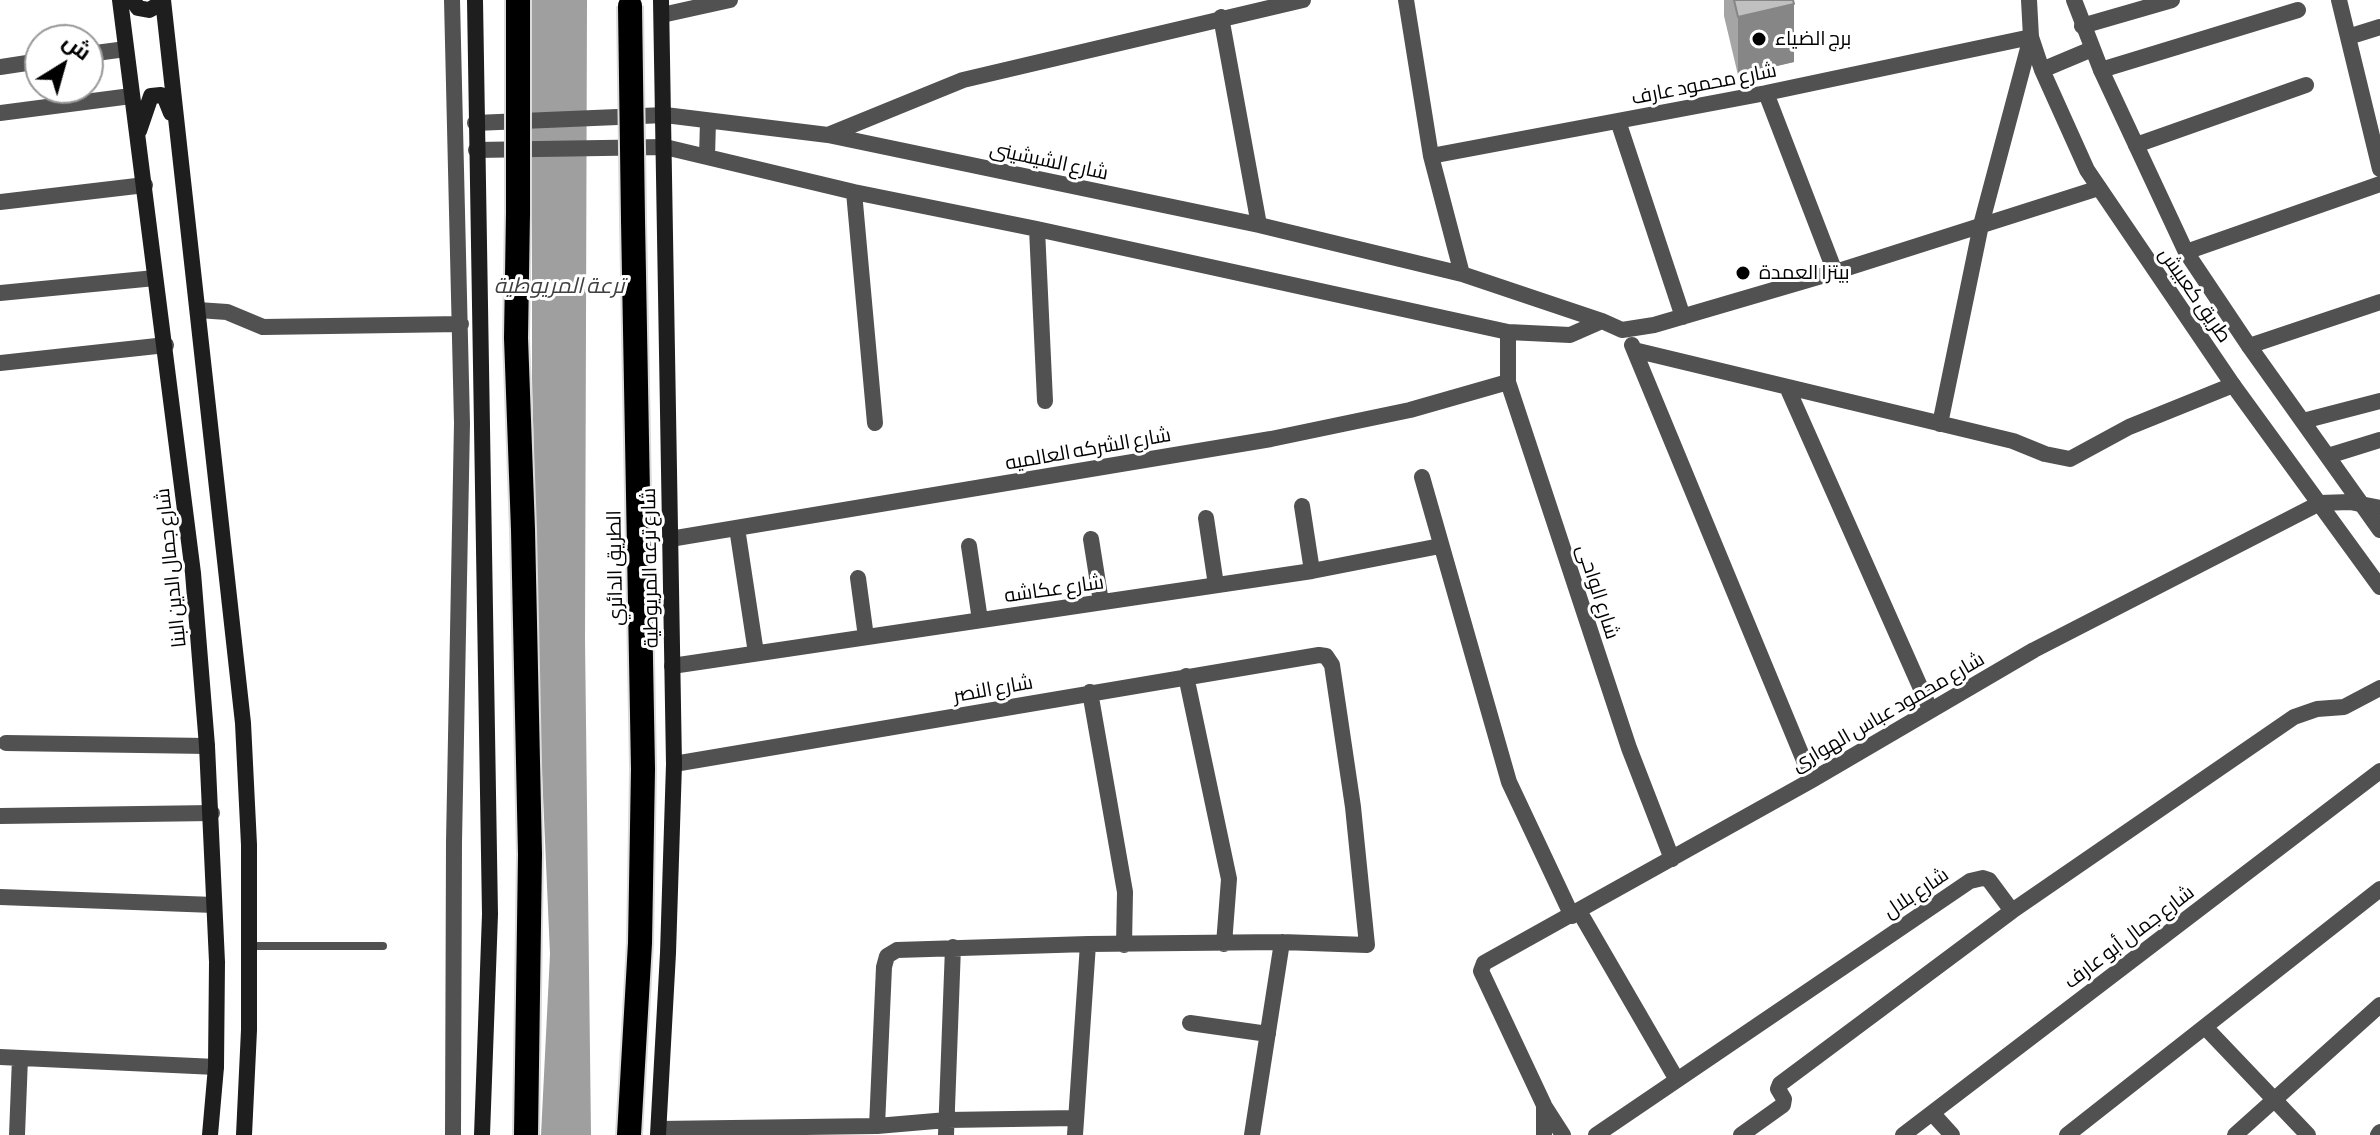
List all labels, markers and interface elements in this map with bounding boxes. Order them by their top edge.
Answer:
north arrow [24,24,104,104]
place label: برج الضياء [1775,27,1851,51]
text: ش [58,28,96,65]
marker: برج الضياء [1750,30,1768,48]
street label: شارع محمود عارف [1629,58,1779,110]
street label: شارع الشيشينى [987,137,1111,185]
street label: طريق كعبيش [2154,243,2236,347]
place label: بيتزا العمدة [1759,261,1850,285]
marker: بيتزا العمدة [1734,264,1752,282]
water label: ترعة المريوطية [494,273,624,299]
street label: شارع الشركه العالميه [1003,423,1173,475]
street label: شارع جمال الدين البنا [151,487,191,649]
street label: شارع ترعه المريوطية [637,488,663,648]
street label: الطريق الدائري [602,510,628,626]
street label: شارع الواحى [1571,542,1625,642]
street label: شارع عكاشه [1003,570,1105,608]
street label: شارع محمود عباس الهوارى [1787,647,1989,777]
street label: شارع النصر [951,670,1035,708]
street label: شارع بلال [1879,862,1953,924]
street label: شارع جمال أبو عارف [2059,880,2199,994]

